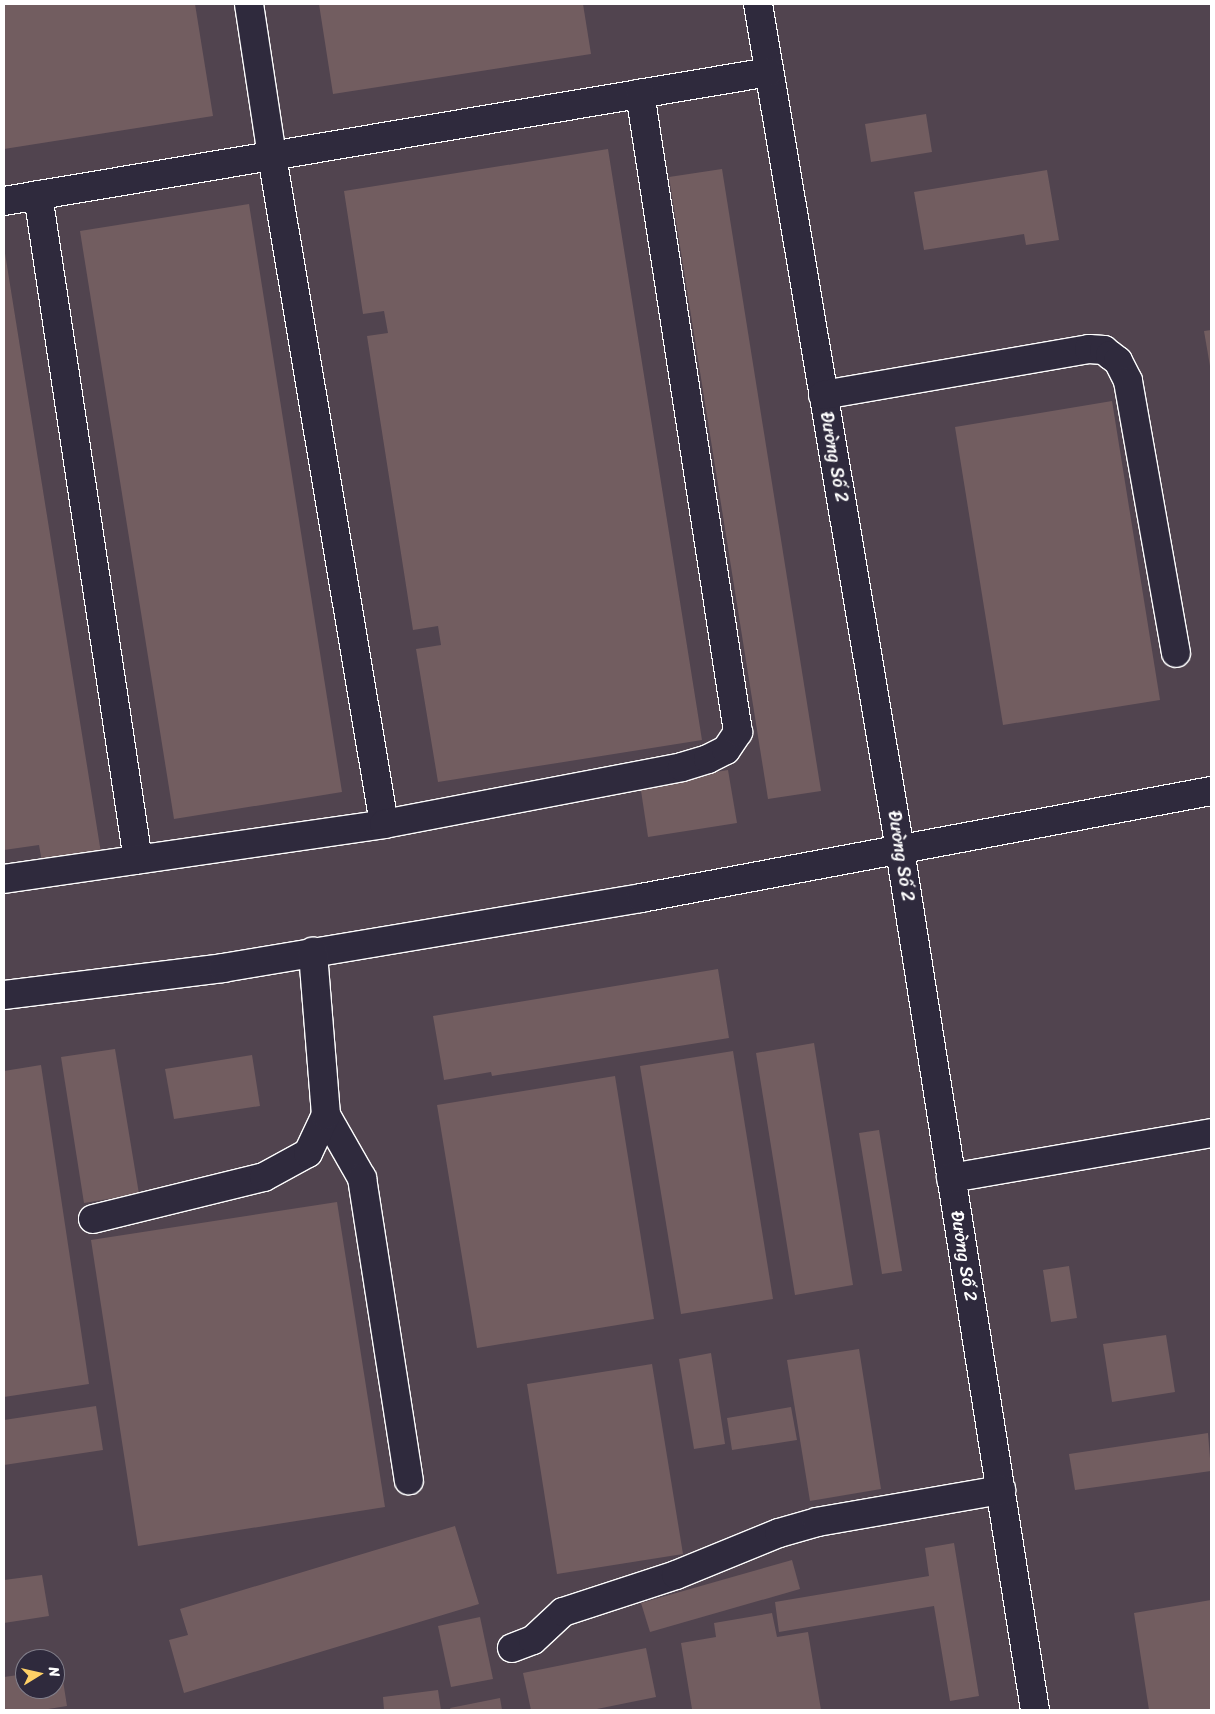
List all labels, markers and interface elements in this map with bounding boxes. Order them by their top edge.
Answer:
street label: Đường Số 2 [815,410,853,504]
street label: Đường Số 2 [883,809,919,903]
street label: Đường Số 2 [946,1209,982,1303]
north arrow [15,1649,65,1699]
text: N [41,1665,67,1678]

